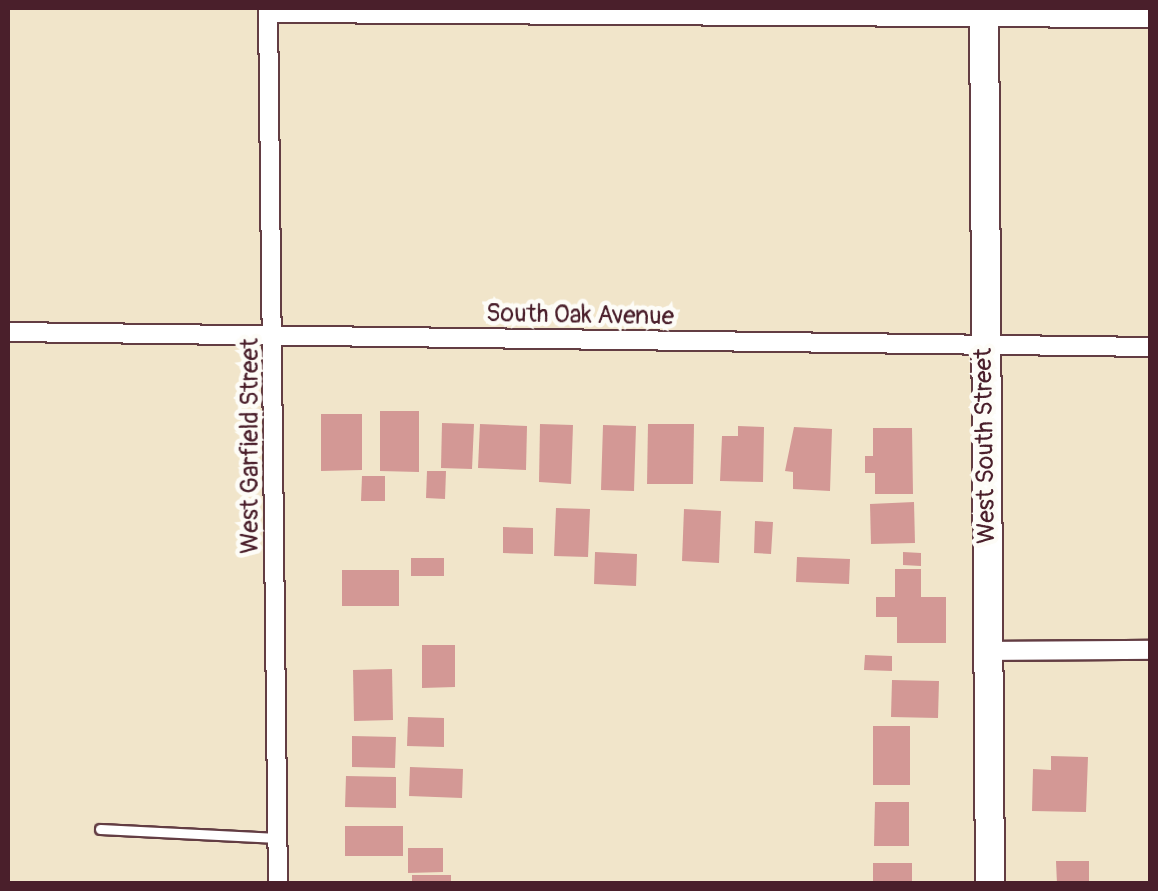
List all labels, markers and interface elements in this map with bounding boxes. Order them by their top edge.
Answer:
street label: South Oak Avenue [486,299,674,333]
street label: West Garfield Street [236,338,266,554]
street label: West South Street [969,348,1003,544]

